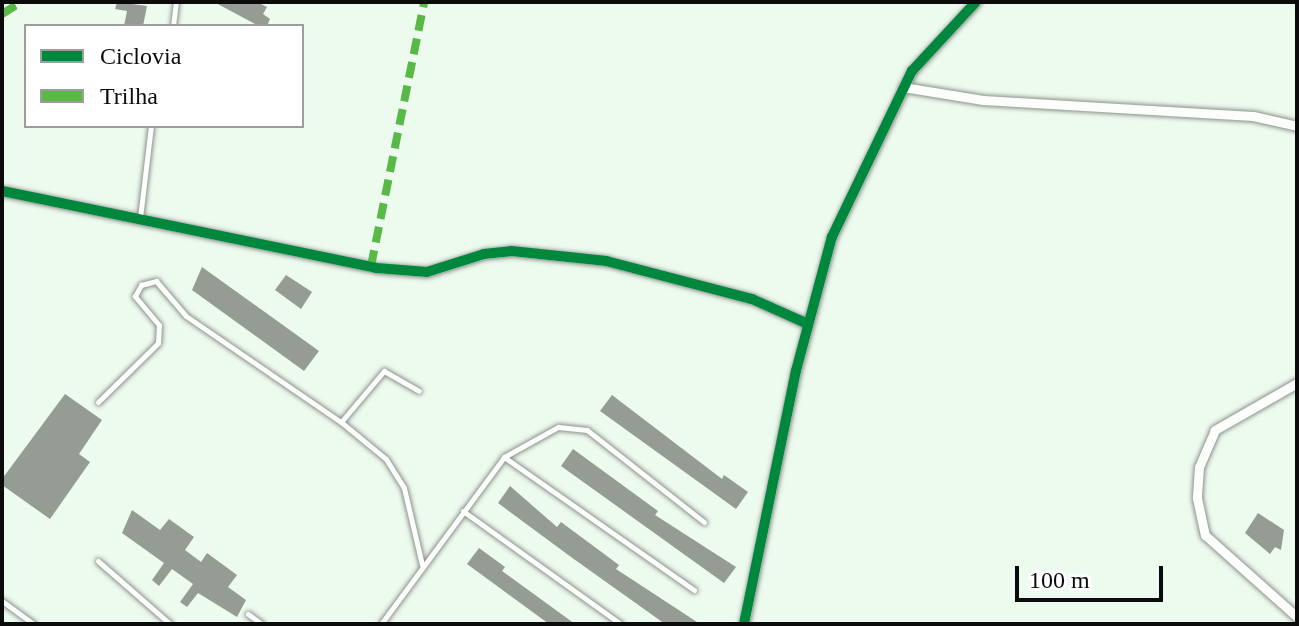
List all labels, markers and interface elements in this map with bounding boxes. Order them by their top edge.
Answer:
legend [24,24,304,128]
text: Ciclovia [100,43,181,69]
text: Trilha [100,83,158,109]
scale bar [1019,550,1167,600]
text: 100 m [1029,567,1090,593]

